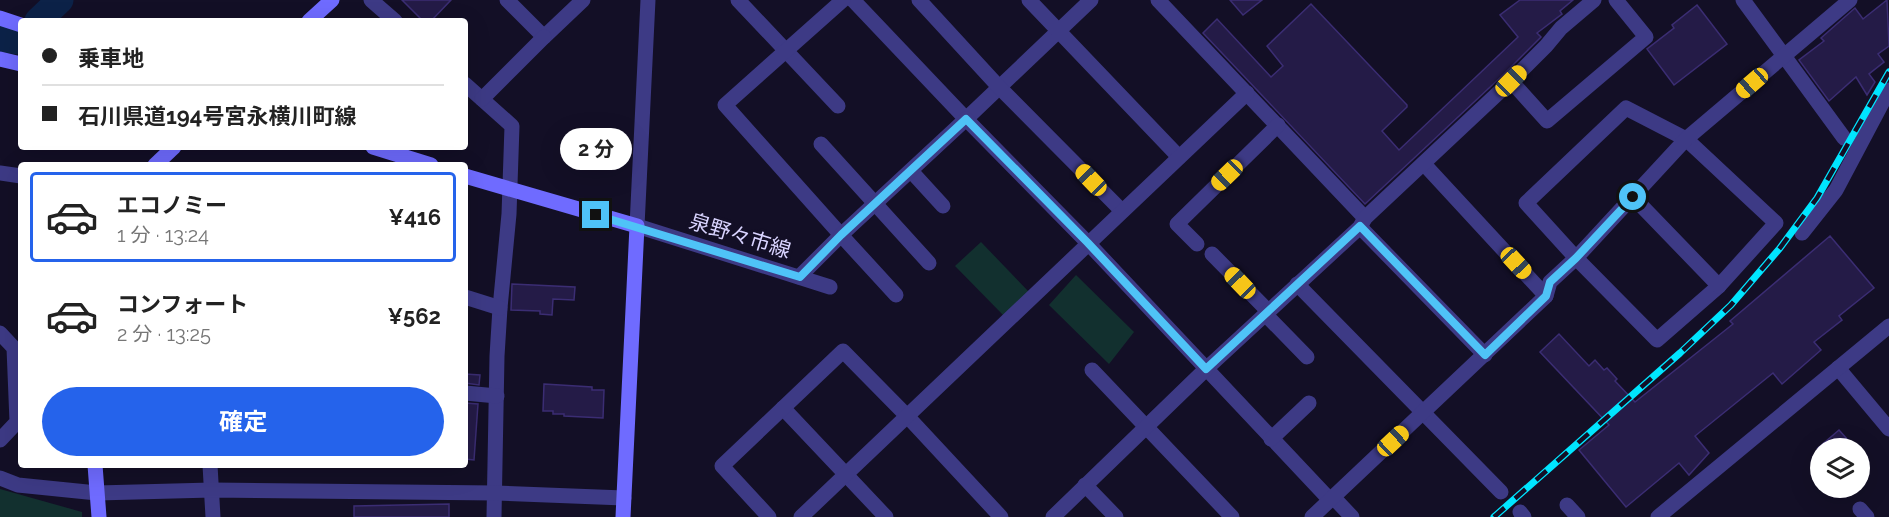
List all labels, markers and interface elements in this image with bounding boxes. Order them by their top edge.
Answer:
text: 乗車地 [78,45,144,71]
car [1492,62,1530,100]
car [1733,64,1771,102]
text: 石川県道194号宮永横川町線 [78,103,356,129]
callout: 2 分 [560,128,632,170]
text: 2 分 [578,137,614,161]
car [1208,156,1246,194]
car [1072,161,1110,199]
route start [1619,183,1646,210]
icon: car [45,190,99,244]
text: エコノミー [117,192,227,218]
route end [582,201,609,228]
text: ¥416 [389,204,441,230]
street label: 泉野々市線 [686,208,794,263]
text: 1 分 · 13:24 [117,223,209,247]
car [1497,244,1535,282]
car [1221,264,1259,302]
icon: car [45,289,99,343]
text: コンフォート [117,291,248,317]
text: ¥562 [387,303,441,329]
text: 2 分 · 13:25 [117,322,211,346]
button: 確定 [42,387,444,456]
car [1374,422,1412,460]
map controls [1810,438,1870,498]
button: layers [1810,438,1870,498]

